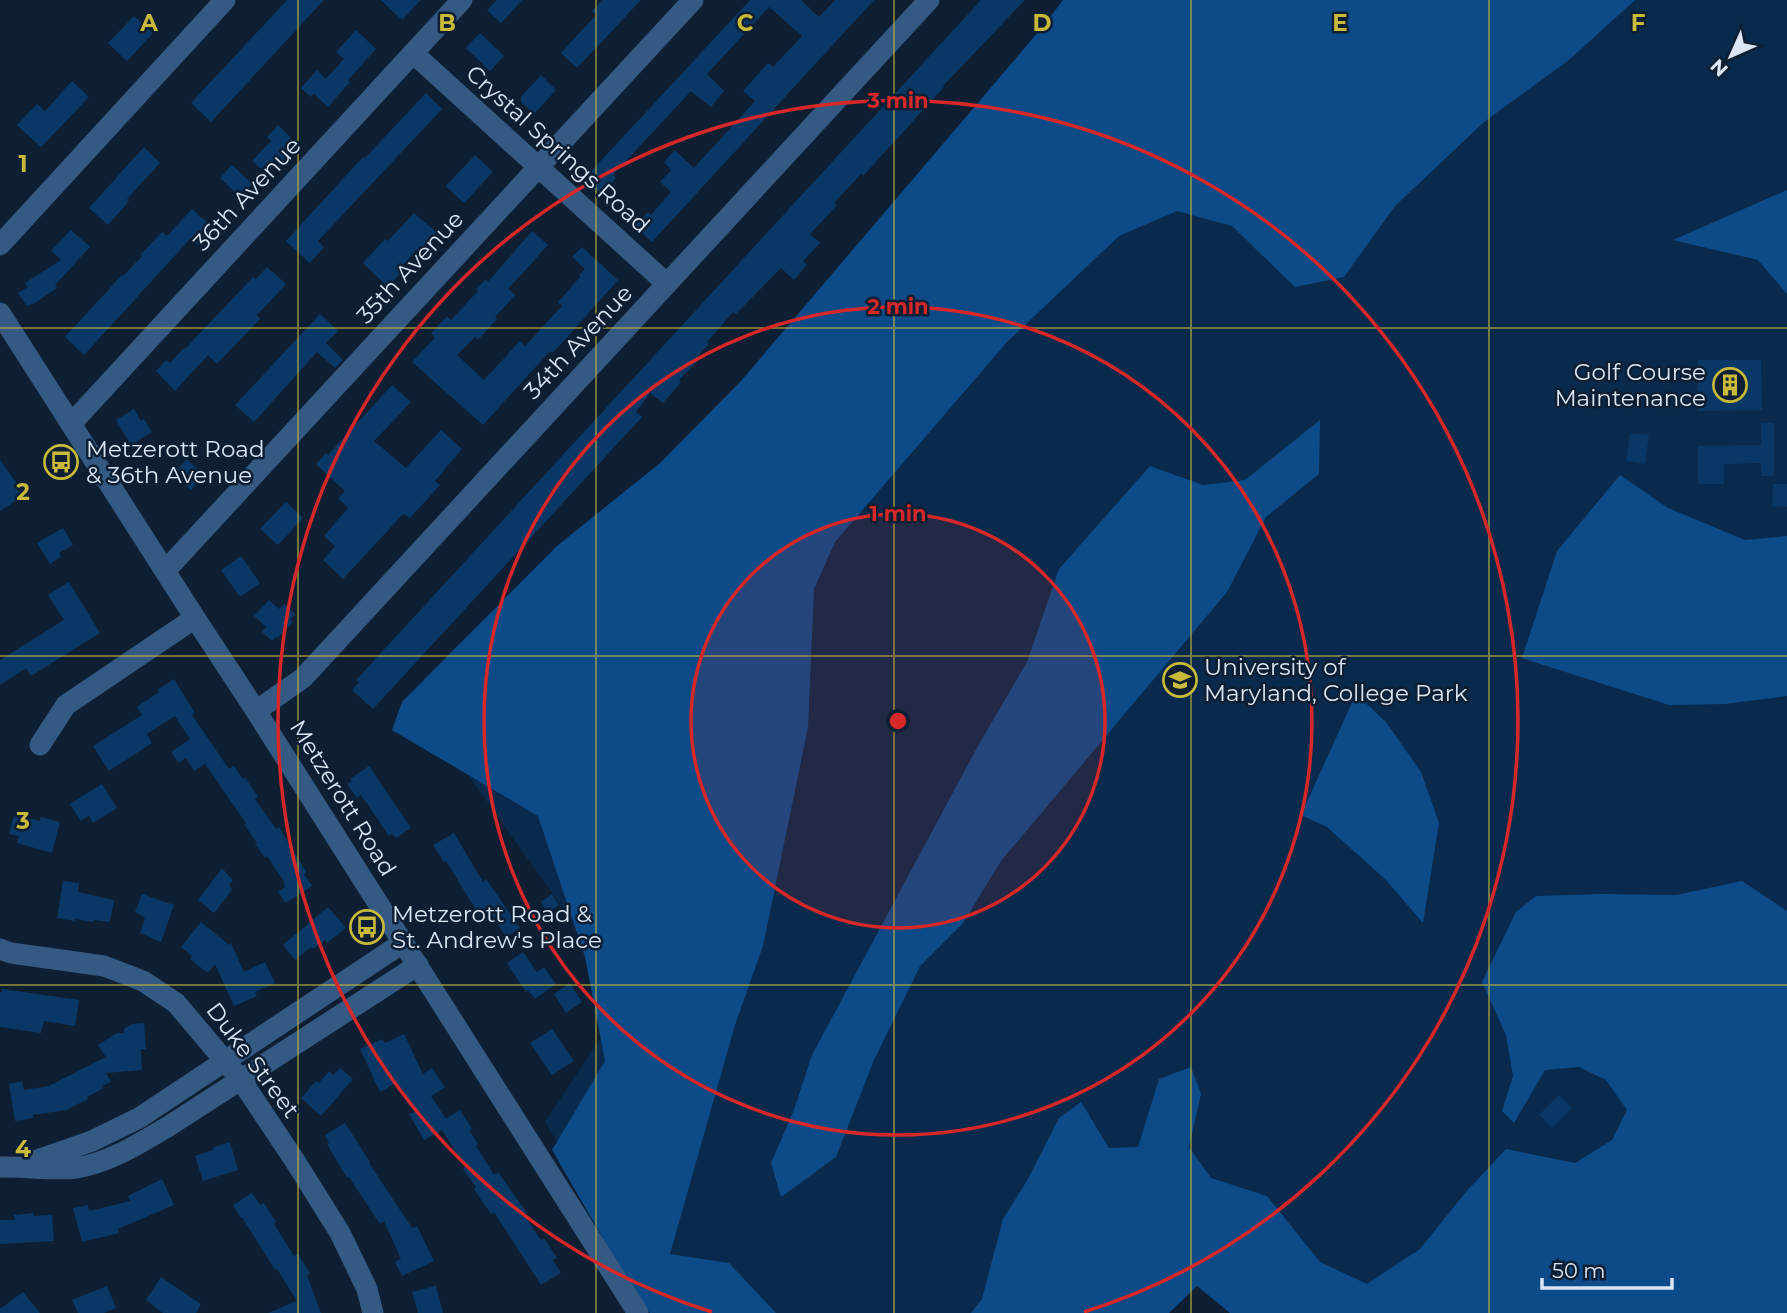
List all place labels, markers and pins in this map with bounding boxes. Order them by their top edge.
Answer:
place label: Golf Course Maintenance [1555,358,1706,412]
building icon: Golf Course Maintenance [1711,366,1749,404]
place label: Metzerott Road & 36th Avenue [86,435,265,489]
bus stop icon: Metzerott Road & 36th Avenue [42,443,80,481]
place label: University of Maryland, College Park [1204,653,1468,707]
school or university icon: University of Maryland, College Park [1161,661,1199,699]
centre of rings [886,709,910,733]
place label: Metzerott Road & St. Andrew's Place [392,900,602,954]
bus stop icon: Metzerott Road & St. Andrew's Place [348,908,386,946]

